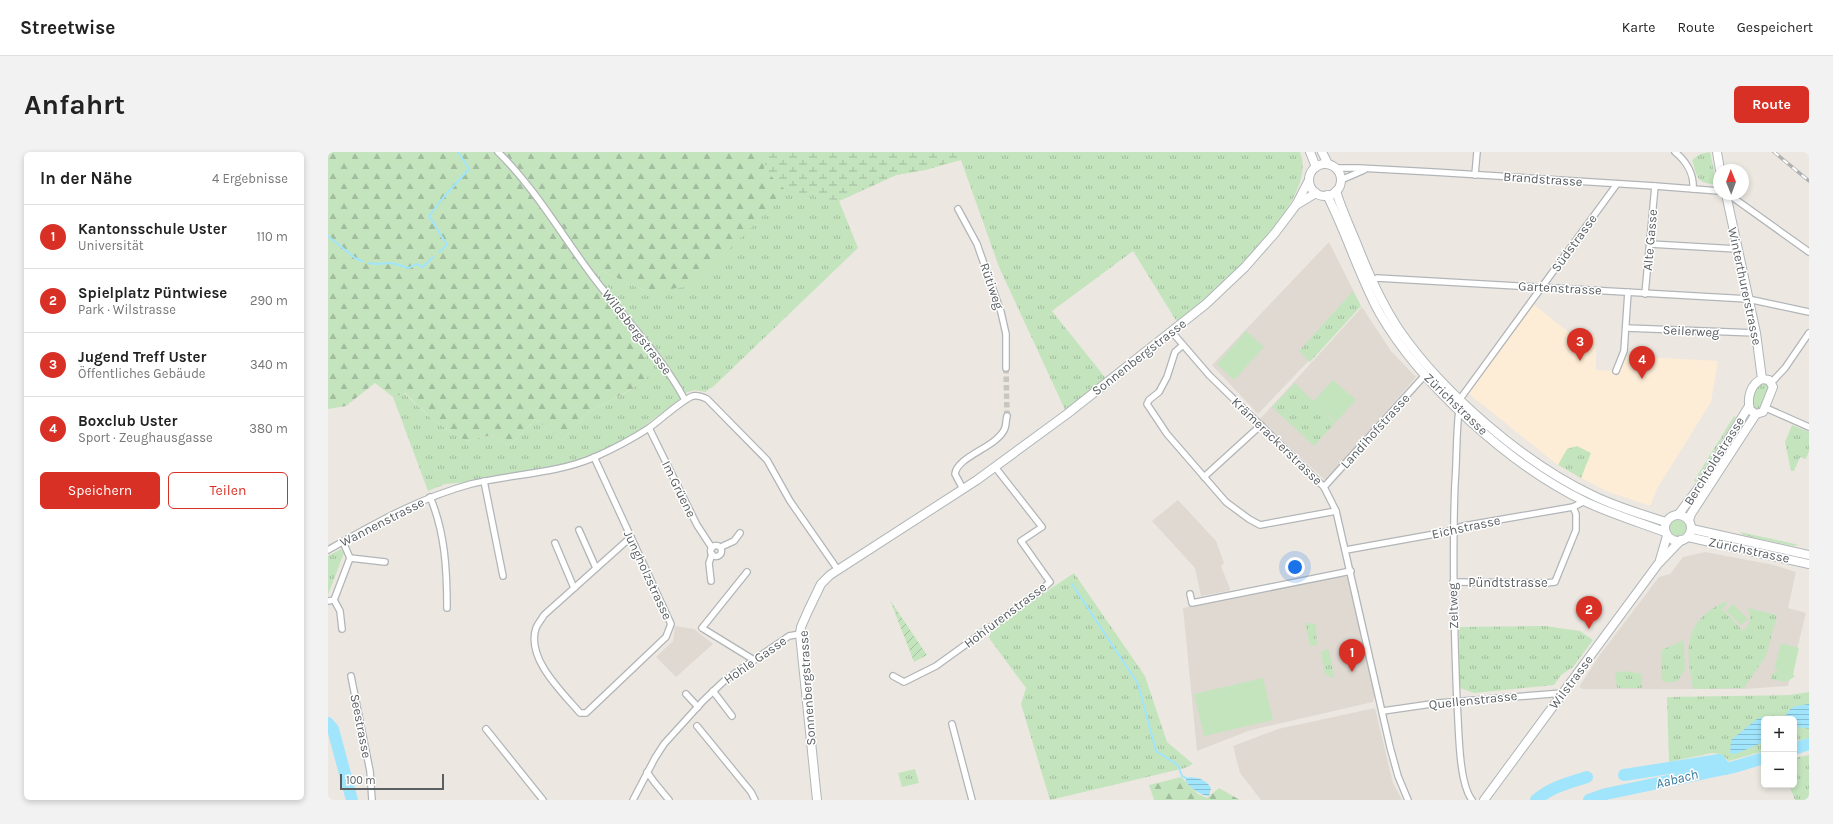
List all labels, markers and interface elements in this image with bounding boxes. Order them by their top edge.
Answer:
text: Streetwise [20,17,115,39]
text: Karte [1622,19,1656,36]
text: Route [1678,19,1715,36]
text: Gespeichert [1737,19,1813,36]
button: Route [1734,86,1809,123]
text: Anfahrt [24,88,125,121]
north arrow [1713,164,1749,200]
text: In der Nähe [40,168,132,188]
street label: Brandstrasse [1503,169,1583,189]
text: 4 Ergebnisse [212,171,288,186]
street label: Alte Gasse [1640,208,1660,271]
street label: Südstrasse [1548,211,1600,275]
text: Kantonsschule Uster [78,220,227,238]
street label: Winterthurerstrasse [1725,226,1765,347]
text: 1 [51,229,55,244]
text: 110 m [256,229,288,244]
text: Universität [78,238,144,253]
street label: Rütiweg [977,261,1007,312]
street label: Gartenstrasse [1518,278,1602,298]
text: Spielplatz Püntwiese [78,284,227,302]
street label: Wildsbergstrasse [599,286,675,378]
text: 2 [49,293,57,308]
text: 290 m [250,293,288,308]
text: Park · Wilstrasse [78,302,176,317]
street label: Sonnenbergstrasse [1089,315,1189,398]
street label: Seilerweg [1662,322,1720,340]
pin: 3 [1567,328,1593,361]
pin: 4 [1629,346,1655,379]
text: Jugend Treff Uster [78,348,206,366]
text: 3 [49,357,57,372]
text: 340 m [250,357,288,372]
text: Öffentliches Gebäude [78,366,206,381]
street label: Zürichstrasse [1421,370,1491,438]
street label: Landihofstrasse [1337,390,1413,472]
street label: Krämerackerstrasse [1229,394,1326,488]
text: Boxclub Uster [78,412,177,430]
street label: Berchtoldstrasse [1681,414,1747,508]
text: 4 [49,421,57,436]
text: 380 m [249,421,288,436]
text: Sport · Zeughausgasse [78,430,213,445]
street label: Im Grüene [659,458,699,520]
button: Speichern [40,472,160,509]
button: Teilen [168,472,288,509]
street label: Wannenstrasse [337,494,427,550]
street label: Eichstrasse [1430,512,1502,542]
street label: Jungholzstrasse [621,528,675,622]
street label: Zürichstrasse [1707,534,1791,566]
your location [1285,557,1305,577]
street label: Pündtstrasse [1468,575,1548,590]
street label: Hohfurenstrasse [961,579,1049,651]
street label: Zeltweg [1445,582,1461,629]
pin: 2 [1576,596,1602,629]
street label: Sonnenbergstrasse [795,630,819,746]
street label: Hohle Gasse [721,633,789,687]
pin: 1 [1339,639,1365,672]
street label: Wilstrasse [1546,652,1596,712]
street label: Quellenstrasse [1428,688,1518,712]
street label: Seestrasse [347,693,375,760]
map controls [1761,716,1797,788]
button: + [1761,716,1797,752]
button: − [1761,752,1797,788]
water label: Aabach [1654,766,1700,792]
scale bar [340,772,444,791]
text: 100 m [346,774,376,787]

